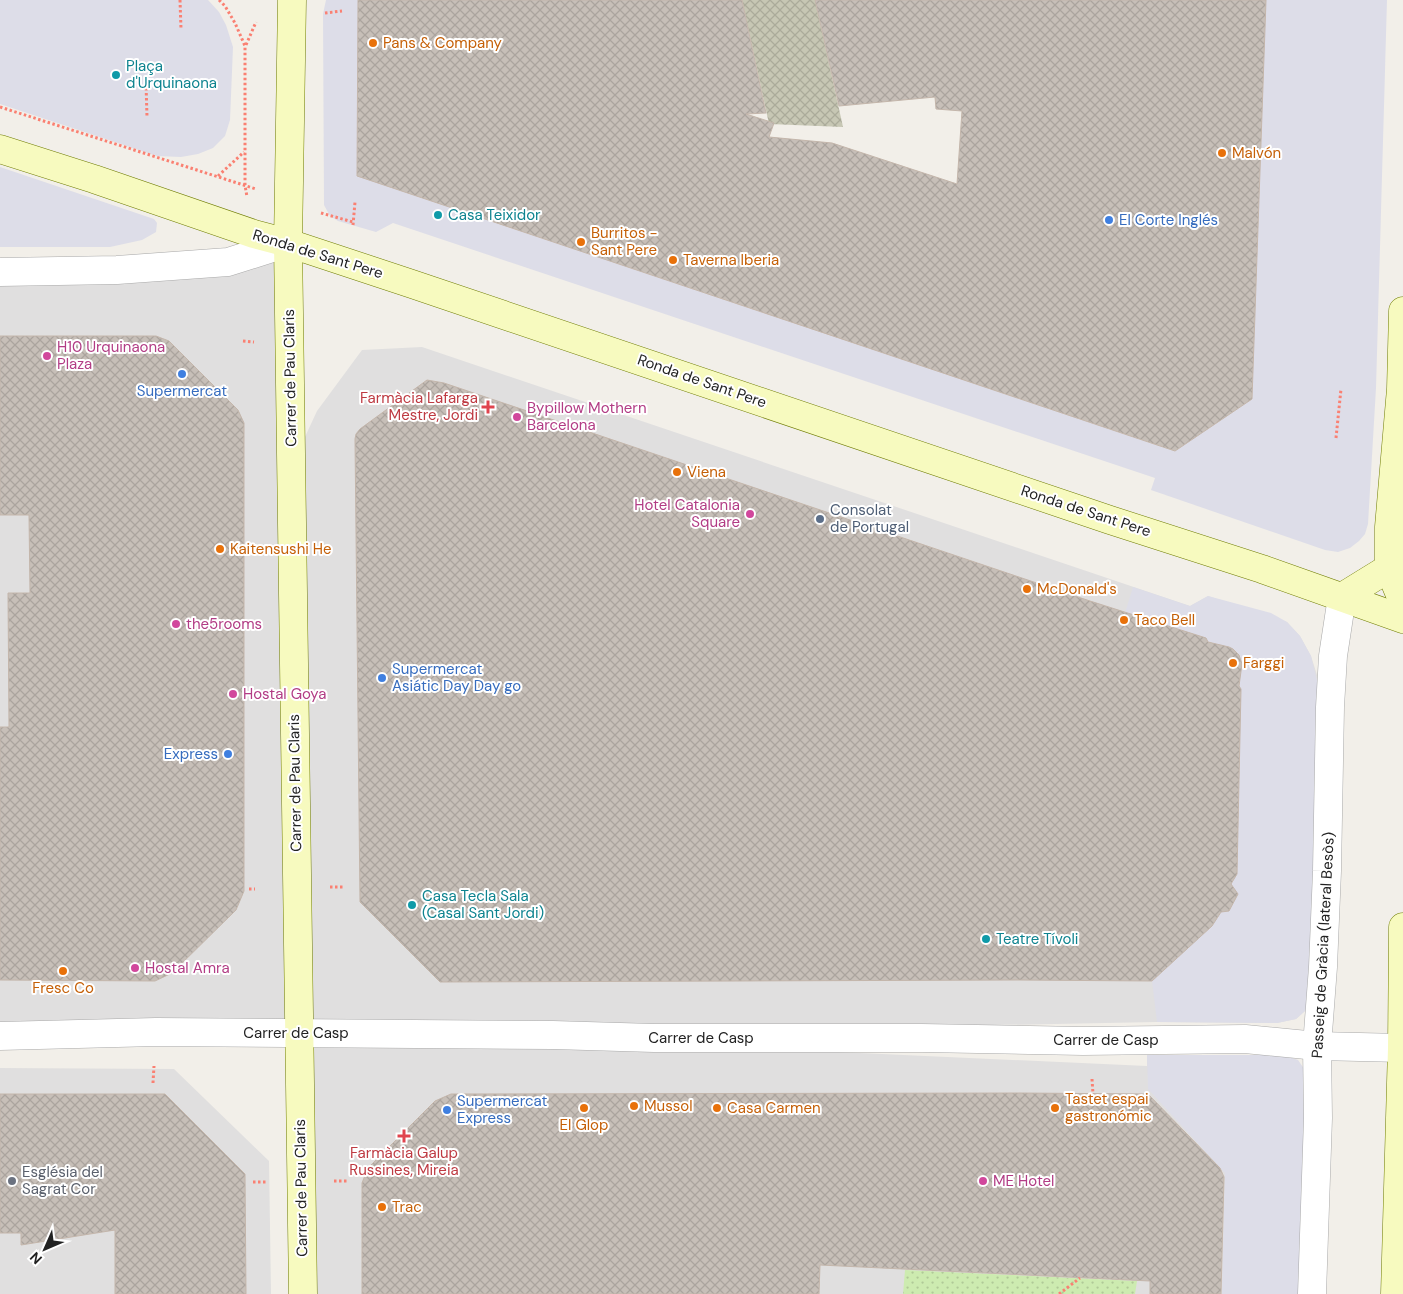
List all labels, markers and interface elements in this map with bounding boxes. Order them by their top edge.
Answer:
place label: Pans & Company [383,33,503,53]
marker: Pans & Company [367,37,379,49]
place label: Plaça d'Urquinaona [126,56,217,93]
marker: Plaça d'Urquinaona [110,69,122,81]
place label: Malvón [1232,143,1281,163]
marker: Malvón [1216,147,1228,159]
place label: Casa Teixidor [448,205,541,225]
marker: Casa Teixidor [432,209,444,221]
place label: El Corte Inglés [1119,210,1218,230]
marker: El Corte Inglés [1103,214,1115,226]
place label: Burritos - Sant Pere [591,223,658,260]
street label: Ronda de Sant Pere [250,225,386,283]
marker: Burritos - Sant Pere [575,236,587,248]
place label: Taverna Iberia [683,250,779,270]
marker: Taverna Iberia [667,254,679,266]
street label: Carrer de Pau Claris [279,309,301,447]
place label: H10 Urquinaona Plaza [57,337,165,374]
marker: H10 Urquinaona Plaza [41,350,53,362]
street label: Ronda de Sant Pere [635,350,769,412]
marker: Supermercat [176,368,188,380]
place label: Supermercat [137,381,227,401]
place label: Farmàcia Lafarga Mestre, Jordi [360,388,478,425]
place label: Bypillow Mothern Barcelona [527,398,647,435]
marker: Farmàcia Lafarga Mestre, Jordi [482,401,494,413]
marker: Bypillow Mothern Barcelona [511,411,523,423]
place label: Viena [687,462,726,482]
marker: Viena [671,466,683,478]
street label: Ronda de Sant Pere [1019,481,1153,541]
place label: Hotel Catalonia Square [634,495,740,532]
place label: Consolat de Portugal [830,500,909,537]
marker: Hotel Catalonia Square [744,508,756,520]
marker: Consolat de Portugal [814,513,826,525]
place label: Kaitensushi He [230,539,332,559]
marker: Kaitensushi He [214,543,226,555]
place label: McDonald's [1037,579,1117,599]
marker: McDonald's [1021,583,1033,595]
place label: Taco Bell [1134,610,1195,630]
place label: the5rooms [186,614,262,634]
marker: Taco Bell [1118,614,1130,626]
marker: the5rooms [170,618,182,630]
place label: Farggi [1243,653,1284,673]
marker: Farggi [1227,657,1239,669]
place label: Supermercat Asiátic Day Day go [392,659,521,696]
marker: Supermercat Asiátic Day Day go [376,672,388,684]
place label: Hostal Goya [243,684,326,704]
marker: Hostal Goya [227,688,239,700]
street label: Carrer de Pau Claris [284,714,306,852]
place label: Express [164,744,218,764]
marker: Express [222,748,234,760]
street label: Passeig de Gràcia (lateral Besòs) [1307,831,1339,1059]
place label: Casa Tecla Sala (Casal Sant Jordi) [422,886,544,923]
marker: Casa Tecla Sala (Casal Sant Jordi) [406,899,418,911]
place label: Teatre Tívoli [996,929,1078,949]
marker: Teatre Tívoli [980,933,992,945]
place label: Hostal Amra [145,958,230,978]
marker: Hostal Amra [129,962,141,974]
marker: Fresc Co [57,965,69,977]
place label: Fresc Co [32,978,94,998]
street label: Carrer de Casp [243,1023,349,1043]
street label: Carrer de Casp [648,1028,754,1048]
street label: Carrer de Casp [1053,1030,1159,1050]
place label: Tastet espai gastronómic [1065,1089,1152,1126]
place label: Supermercat Express [457,1091,547,1128]
place label: Mussol [644,1096,693,1116]
place label: Casa Carmen [727,1098,821,1118]
marker: Mussol [628,1100,640,1112]
marker: El Glop [578,1102,590,1114]
marker: Casa Carmen [711,1102,723,1114]
marker: Tastet espai gastronómic [1049,1102,1061,1114]
marker: Supermercat Express [441,1104,453,1116]
place label: El Glop [560,1115,608,1135]
street label: Carrer de Pau Claris [290,1119,312,1257]
marker: Farmàcia Galup Russines, Mireia [398,1130,410,1142]
place label: Farmàcia Galup Russines, Mireia [349,1143,459,1180]
place label: Església del Sagrat Cor [22,1162,103,1199]
place label: ME Hotel [993,1171,1054,1191]
marker: Església del Sagrat Cor [6,1175,18,1187]
marker: ME Hotel [977,1175,989,1187]
place label: Trac [392,1197,422,1217]
marker: Trac [376,1201,388,1213]
north arrow [20,1224,70,1274]
text: N [26,1248,46,1268]

